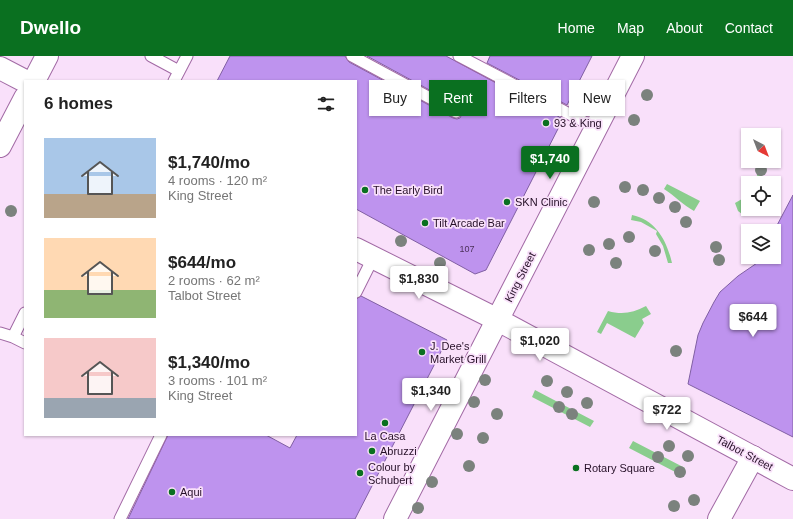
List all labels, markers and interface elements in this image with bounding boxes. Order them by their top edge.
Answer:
text: Dwello [20,17,81,38]
text: Home [558,20,595,36]
text: Map [617,20,644,36]
text: About [666,20,703,36]
text: Contact [725,20,773,36]
chip: Buy [369,80,421,116]
chip: Rent [429,80,487,116]
chip: Filters [495,80,561,116]
chip: New [569,80,625,116]
icon: filters [315,93,337,115]
text: 6 homes [44,94,113,113]
place label: 93 & King [554,117,602,129]
marker: 93 & King [541,118,551,128]
north arrow [741,128,781,168]
map controls [741,128,781,264]
pin: $1,740 [517,146,583,180]
text: $1,740 [530,151,570,166]
text: $1,740/mo [168,153,250,172]
icon: home [76,154,124,202]
text: 4 rooms · 120 m² [168,173,267,188]
button: locate [741,176,781,216]
place label: The Early Bird [373,184,443,196]
marker: The Early Bird [360,185,370,195]
text: King Street [168,188,232,203]
place label: SKN Clinic [515,196,568,208]
marker: SKN Clinic [502,197,512,207]
place label: Tilt Arcade Bar [433,217,505,229]
marker: Tilt Arcade Bar [420,218,430,228]
button: layers [741,224,781,264]
house number: 107 [459,244,475,254]
street label: King Street [502,250,538,304]
text: $644/mo [168,253,236,272]
icon: home [76,254,124,302]
pin: $1,830 [386,266,452,300]
text: $1,830 [399,271,439,286]
text: 2 rooms · 62 m² [168,273,260,288]
text: Talbot Street [168,288,241,303]
pin: $644 [729,304,777,338]
text: $644 [739,309,767,324]
pin: $1,020 [507,328,573,362]
text: $1,020 [520,333,560,348]
place label: J. Dee's Market Grill [430,340,486,365]
marker: J. Dee's Market Grill [417,347,427,357]
text: $1,340/mo [168,353,250,372]
icon: home [76,354,124,402]
text: 3 rooms · 101 m² [168,373,267,388]
pin: $1,340 [398,378,464,412]
text: $1,340 [411,383,451,398]
text: King Street [168,388,232,403]
pin: $722 [643,397,691,431]
text: $722 [653,402,681,417]
marker: La Casa [380,418,390,428]
place label: La Casa [365,430,406,442]
street label: Talbot Street [715,433,775,473]
place label: Abruzzi [380,445,417,457]
marker: Abruzzi [367,446,377,456]
place label: Colour by Schubert [368,461,416,486]
place label: Rotary Square [584,462,655,474]
marker: Rotary Square [571,463,581,473]
marker: Colour by Schubert [355,468,365,478]
place label: Aqui [180,486,202,498]
marker: Aqui [167,487,177,497]

